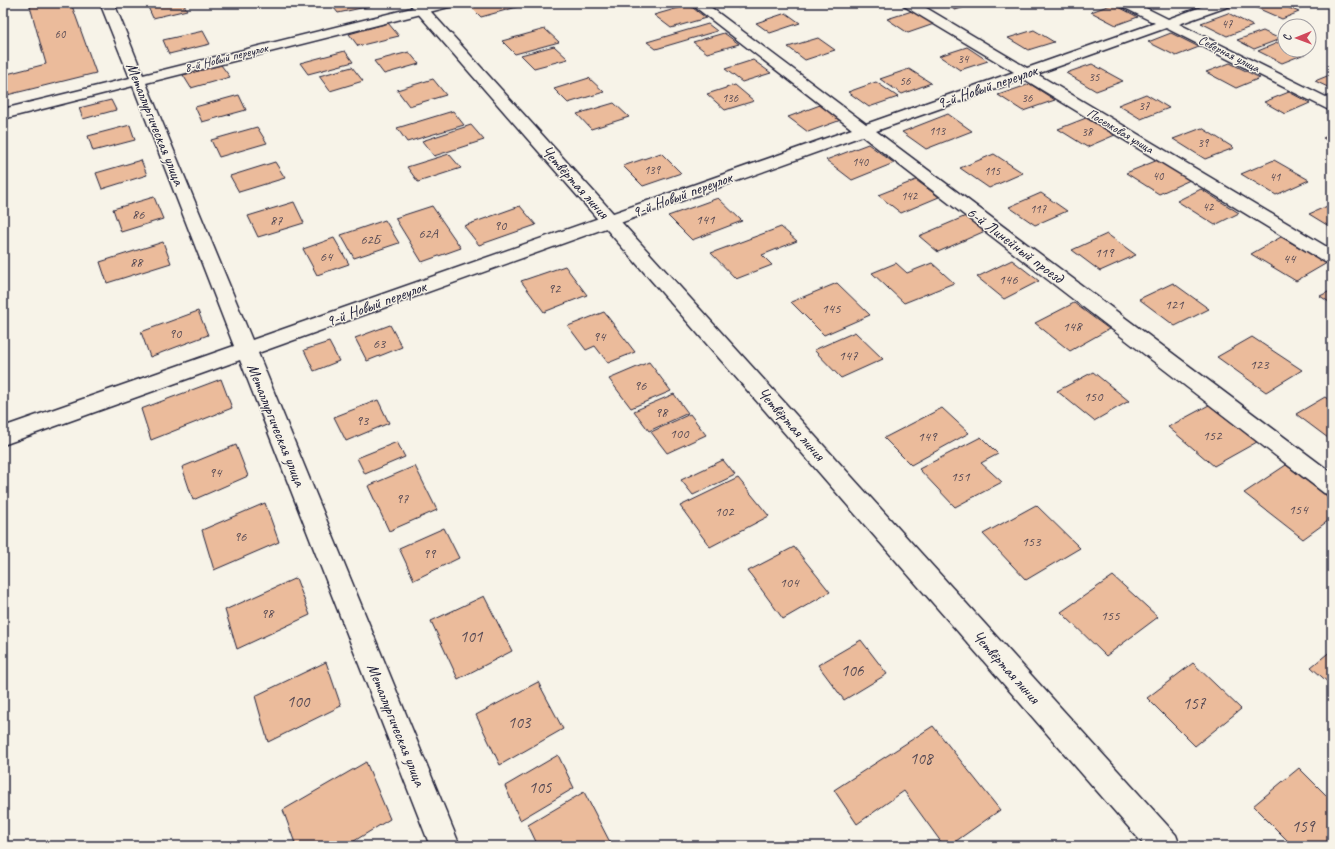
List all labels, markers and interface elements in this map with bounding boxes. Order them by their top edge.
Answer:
house number: 47 [1222,16,1233,32]
north arrow [1277,18,1317,58]
house number: 60 [55,26,67,42]
street label: Северная улица [1196,32,1263,77]
text: С [1280,34,1294,41]
street label: 8-й Новый переулок [183,40,270,76]
house number: 34 [958,51,970,67]
street label: Металлургическая улица [121,60,189,189]
street label: 9-й Новый переулок [934,60,1042,114]
house number: 35 [1089,69,1100,85]
house number: 56 [900,73,911,89]
house number: 136 [722,90,739,106]
house number: 36 [1022,90,1033,106]
house number: 37 [1139,98,1150,114]
street label: Поселковая улица [1084,105,1157,158]
house number: 113 [929,123,947,139]
house number: 38 [1082,124,1094,140]
house number: 39 [1198,135,1210,151]
street label: Четвёртая линия [537,141,614,223]
house number: 140 [852,154,870,170]
house number: 139 [644,162,662,178]
house number: 115 [984,163,1001,179]
street label: 9-й Новый переулок [629,167,737,222]
house number: 40 [1153,168,1165,184]
house number: 41 [1270,169,1281,185]
house number: 142 [901,188,919,204]
house number: 42 [1203,199,1215,215]
house number: 117 [1030,201,1047,217]
street label: 6-й Линейный проезд [963,202,1068,289]
house number: 86 [132,206,145,223]
house number: 141 [696,211,715,228]
house number: 87 [270,212,283,229]
house number: 90 [494,217,508,234]
house number: 62А [418,225,439,242]
house number: 62Б [360,231,383,248]
house number: 119 [1095,244,1115,261]
house number: 64 [320,248,334,265]
house number: 44 [1283,250,1297,267]
house number: 88 [130,254,144,271]
house number: 146 [999,271,1018,288]
street label: 9-й Новый переулок [323,276,431,331]
house number: 92 [548,280,562,297]
house number: 121 [1165,296,1184,313]
house number: 145 [822,300,841,317]
house number: 148 [1063,318,1083,335]
house number: 90 [169,325,183,342]
house number: 94 [593,328,607,345]
house number: 63 [373,335,387,352]
house number: 147 [839,347,858,364]
house number: 123 [1250,356,1270,373]
street label: Металлургическая улица [242,361,310,490]
house number: 96 [634,377,647,394]
street label: Четвёртая линия [753,383,830,465]
house number: 150 [1084,388,1104,405]
house number: 98 [655,404,669,421]
house number: 93 [356,412,370,429]
house number: 100 [670,425,690,442]
house number: 152 [1203,427,1223,444]
house number: 149 [918,428,938,445]
house number: 94 [209,464,223,481]
house number: 151 [951,468,970,485]
house number: 97 [396,490,409,507]
house number: 154 [1289,501,1309,518]
house number: 102 [715,503,735,520]
house number: 96 [234,528,247,545]
house number: 153 [1022,533,1042,550]
house number: 99 [423,545,437,562]
house number: 104 [780,574,800,591]
house number: 98 [261,605,275,622]
house number: 155 [1101,607,1120,624]
house number: 101 [460,626,484,647]
street label: Четвёртая линия [968,626,1045,708]
house number: 106 [841,660,865,681]
street label: Металлургическая улица [362,661,430,790]
house number: 100 [287,691,311,712]
house number: 157 [1183,693,1207,714]
house number: 103 [508,712,532,733]
house number: 108 [910,748,935,769]
house number: 105 [529,777,553,798]
house number: 159 [1292,816,1316,837]

